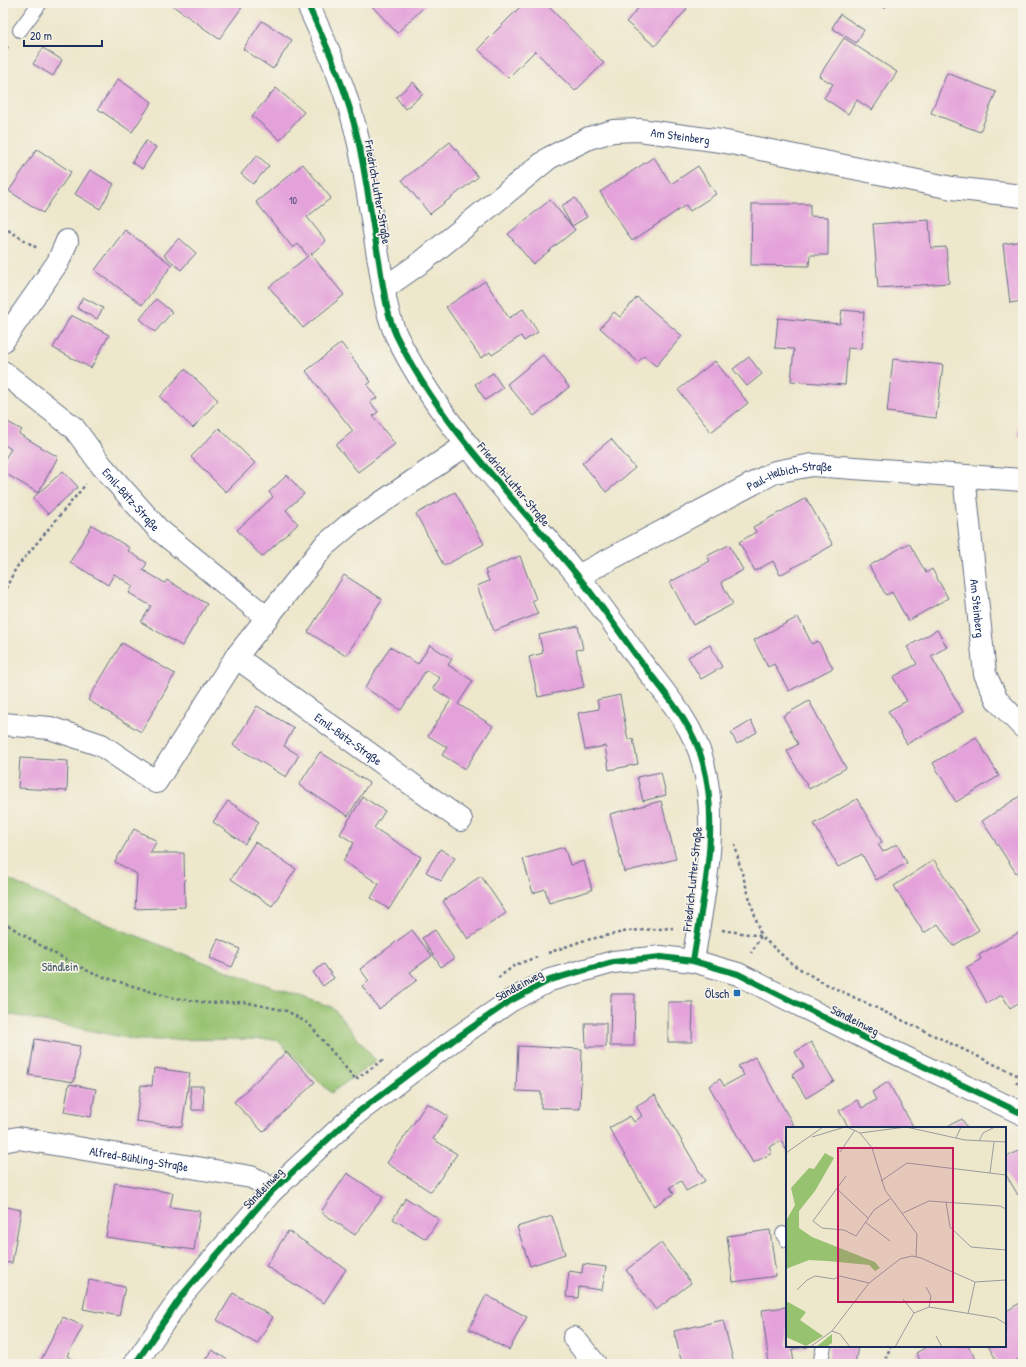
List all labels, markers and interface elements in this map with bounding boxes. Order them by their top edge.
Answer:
scale bar [24,22,102,48]
text: 20 m [30,27,52,44]
street label: Am Steinberg [650,123,711,148]
street label: Friedrich-Lutter-Straße [360,138,396,245]
house number: 10 [289,194,298,207]
street label: Friedrich-Lutter-Straße [473,438,554,530]
street label: Paul-Helbich-Straße [743,457,833,494]
street label: Emil-Bätz-Straße [99,464,164,535]
street label: Am Steinberg [966,578,990,639]
street label: Emil-Bätz-Straße [311,708,386,769]
street label: Friedrich-Lutter-Straße [678,826,706,933]
park label: Sändlein [42,958,78,975]
street label: Sändleinweg [492,965,546,1005]
place label: Ölsch [705,985,729,1002]
marker: Ölsch [732,988,742,998]
street label: Sändleinweg [828,1001,882,1039]
inset map [786,1127,1006,1347]
street label: Alfred-Bühling-Straße [88,1142,190,1175]
street label: Sändleinweg [239,1163,287,1213]

